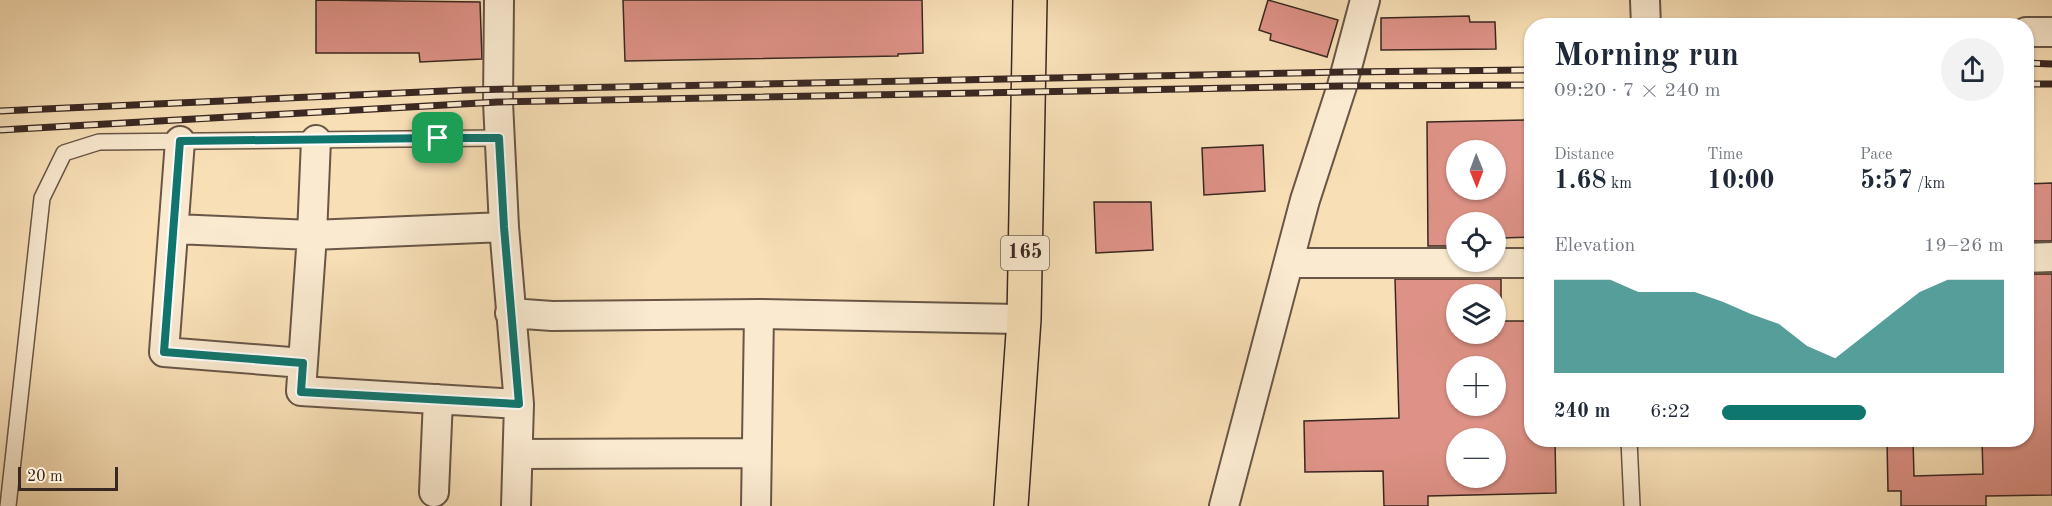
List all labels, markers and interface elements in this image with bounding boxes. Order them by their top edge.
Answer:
button: share [1941,38,2004,101]
text: Morning run [1554,40,1739,73]
text: 09:20 · 7 × 240 m [1554,81,1721,101]
pin [412,112,463,163]
icon: arrive [421,121,454,154]
north arrow [1446,140,1506,200]
map controls [1446,140,1506,488]
text: Distance [1554,147,1614,163]
text: Time [1707,147,1743,163]
text: Pace [1860,147,1892,163]
text: 1.68 [1554,168,1607,194]
text: 10:00 [1707,168,1775,194]
text: 5:57 [1860,168,1913,194]
text: km [1607,176,1632,192]
text: /km [1913,176,1945,192]
button: locate [1446,212,1506,272]
road number: 165 [1001,236,1049,270]
text: Elevation [1554,236,1635,256]
text: 19–26 m [1924,236,2004,256]
button: layers [1446,284,1506,344]
button: + [1446,356,1506,416]
text: 240 m [1554,402,1610,422]
text: 6:22 [1650,402,1690,422]
button: − [1446,428,1506,488]
scale bar [18,464,118,492]
text: 20 m [27,469,63,485]

